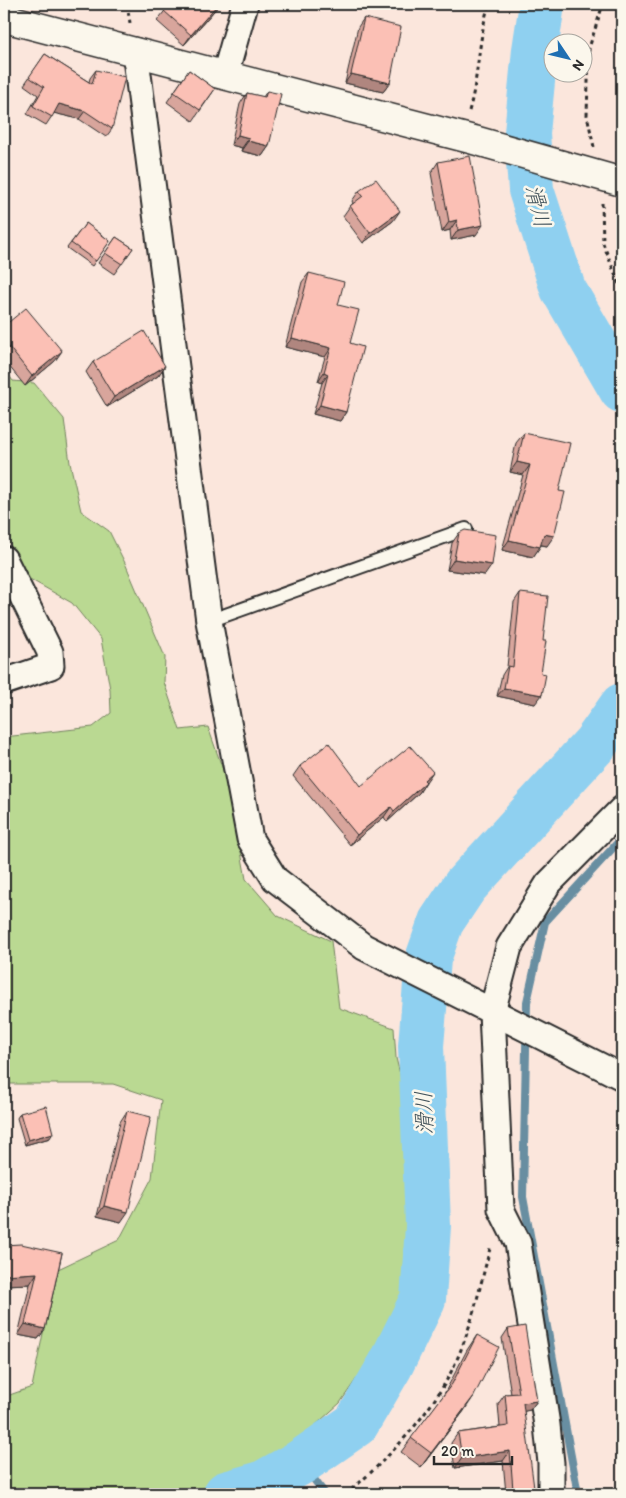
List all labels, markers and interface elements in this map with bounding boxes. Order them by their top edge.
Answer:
north arrow [544,32,594,82]
text: N [569,56,588,74]
water label: 滑川 [520,181,556,231]
water label: 滑川 [410,1091,438,1135]
scale bar [434,1433,511,1465]
text: 20 m [441,1442,475,1460]

